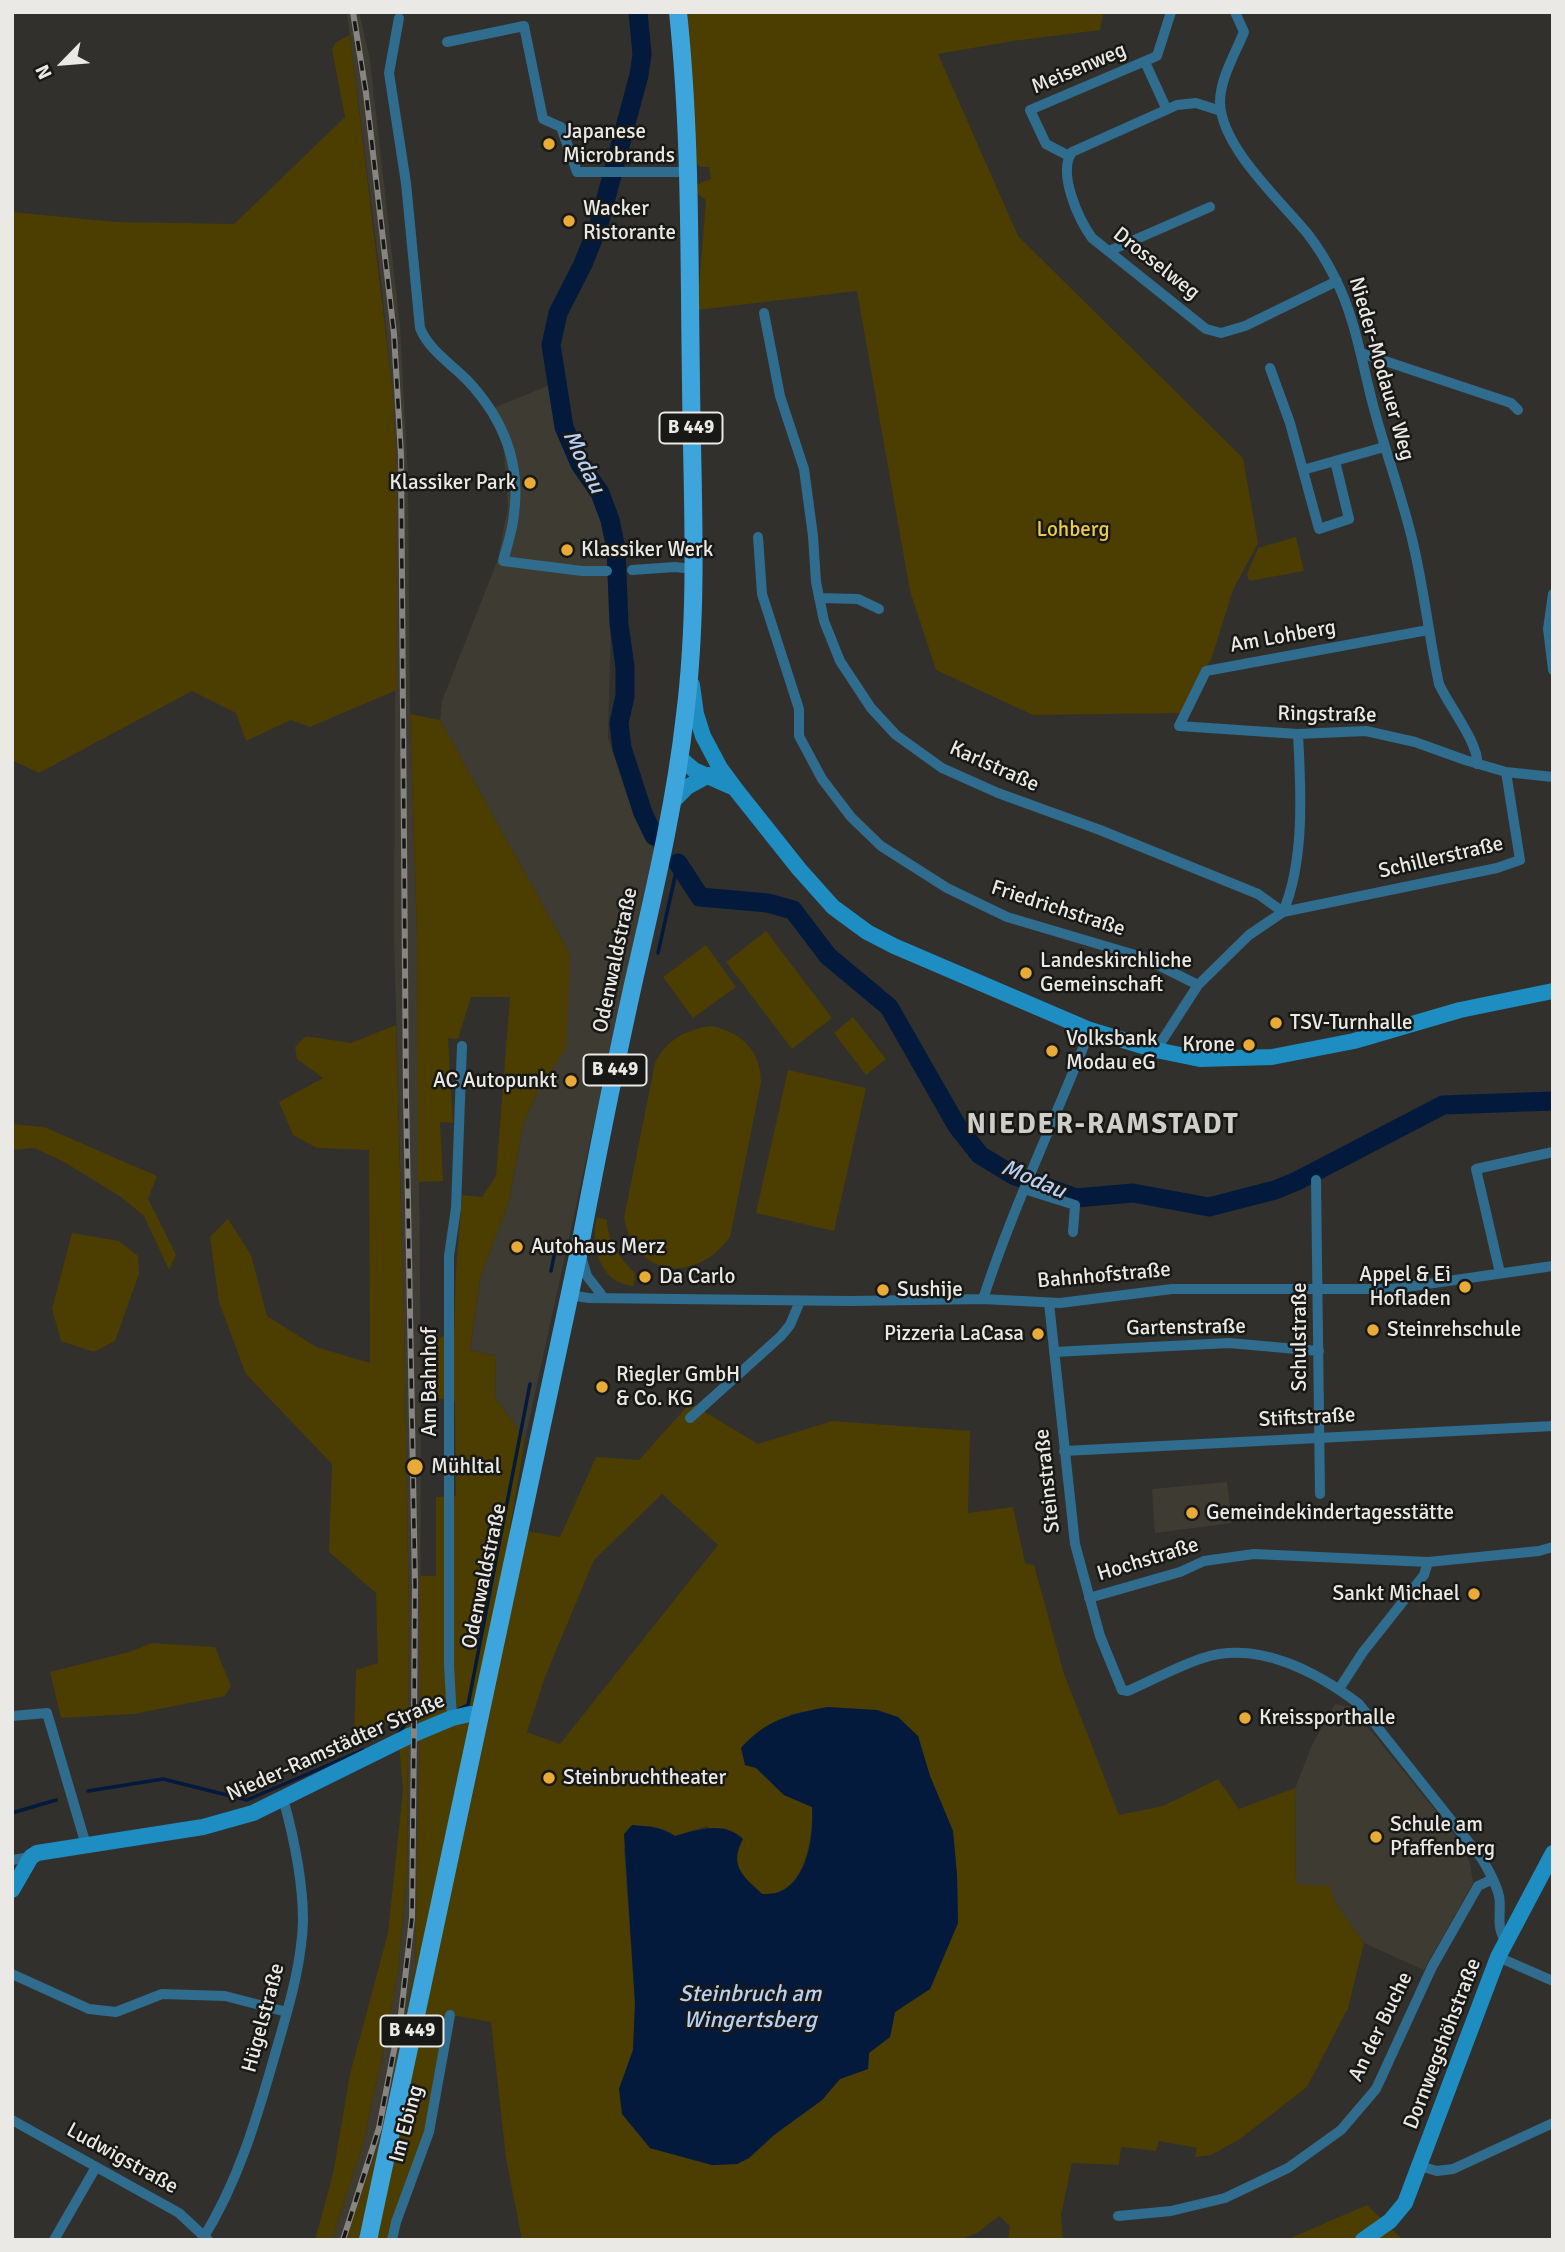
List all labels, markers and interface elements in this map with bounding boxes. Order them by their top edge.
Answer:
north arrow [28,28,98,98]
street label: Meisenweg [1028,38,1130,100]
text: N [30,61,58,83]
place label: Japanese Microbrands [563,119,675,169]
marker: Japanese Microbrands [541,136,557,152]
place label: Wacker Ristorante [583,196,676,246]
marker: Wacker Ristorante [561,213,577,229]
street label: Drosselweg [1108,222,1204,306]
street label: Nieder-Modauer Weg [1343,274,1419,464]
road number: B 449 [660,412,722,444]
water label: Modau [556,426,610,498]
place label: Klassiker Park [389,470,516,496]
marker: Klassiker Park [522,475,538,491]
park label: Lohberg [1037,517,1109,543]
place label: Klassiker Werk [581,537,713,563]
marker: Klassiker Werk [559,542,575,558]
street label: Am Lohberg [1228,615,1338,659]
street label: Ringstraße [1277,702,1377,728]
street label: Karlstraße [945,736,1043,798]
street label: Schillerstraße [1376,831,1506,885]
street label: Friedrichstraße [988,875,1128,943]
street label: Odenwaldstraße [588,885,644,1035]
place label: Landeskirchliche Gemeinschaft [1040,948,1192,998]
marker: Landeskirchliche Gemeinschaft [1018,965,1034,981]
place label: TSV-Turnhalle [1290,1010,1413,1036]
marker: TSV-Turnhalle [1268,1015,1284,1031]
place label: Volksbank Modau eG [1066,1026,1158,1076]
place label: Krone [1182,1032,1235,1058]
marker: Krone [1241,1037,1257,1053]
marker: Volksbank Modau eG [1044,1043,1060,1059]
road number: B 449 [584,1054,646,1086]
place label: AC Autopunkt [433,1068,557,1094]
marker: AC Autopunkt [563,1073,579,1089]
district label: NIEDER-RAMSTADT [968,1109,1238,1143]
water label: Modau [997,1154,1069,1206]
place label: Autohaus Merz [531,1234,665,1260]
marker: Autohaus Merz [509,1239,525,1255]
street label: Bahnhofstraße [1036,1258,1172,1294]
place label: Appel & Ei Hofladen [1359,1262,1451,1312]
place label: Da Carlo [659,1264,735,1290]
marker: Da Carlo [637,1269,653,1285]
place label: Sushije [897,1277,963,1303]
marker: Appel & Ei Hofladen [1457,1279,1473,1295]
marker: Sushije [875,1282,891,1298]
street label: Schulstraße [1287,1282,1313,1392]
street label: Gartenstraße [1126,1314,1246,1342]
place label: Steinrehschule [1387,1317,1521,1343]
place label: Pizzeria LaCasa [884,1321,1024,1347]
marker: Steinrehschule [1365,1322,1381,1338]
marker: Pizzeria LaCasa [1030,1326,1046,1342]
street label: Am Bahnhof [417,1327,443,1437]
place label: Riegler GmbH & Co. KG [616,1362,740,1412]
marker: Riegler GmbH & Co. KG [594,1379,610,1395]
street label: Stiftstraße [1258,1403,1356,1433]
street label: Steinstraße [1030,1428,1066,1534]
place label: Mühltal [431,1454,501,1480]
marker: Mühltal [405,1457,425,1477]
place label: Gemeindekindertagesstätte [1206,1500,1454,1526]
street label: Odenwaldstraße [457,1501,513,1651]
marker: Gemeindekindertagesstätte [1184,1505,1200,1521]
street label: Hochstraße [1094,1533,1202,1587]
place label: Sankt Michael [1333,1581,1460,1607]
marker: Sankt Michael [1466,1586,1482,1602]
street label: Nieder-Ramstädter Straße [223,1688,449,1808]
place label: Kreissporthalle [1259,1705,1395,1731]
marker: Kreissporthalle [1237,1710,1253,1726]
place label: Steinbruchtheater [563,1765,726,1791]
marker: Steinbruchtheater [541,1770,557,1786]
place label: Schule am Pfaffenberg [1390,1812,1495,1862]
marker: Schule am Pfaffenberg [1368,1829,1384,1845]
street label: Dornwegshöhstraße [1399,1955,1487,2133]
street label: Hügelstraße [237,1961,291,2075]
street label: An der Buche [1344,1968,1418,2086]
water label: Steinbruch am Wingertsberg [679,1981,821,2035]
road number: B 449 [380,2016,444,2047]
street label: Im Ebing [385,2083,429,2165]
street label: Ludwigstraße [62,2118,182,2200]

